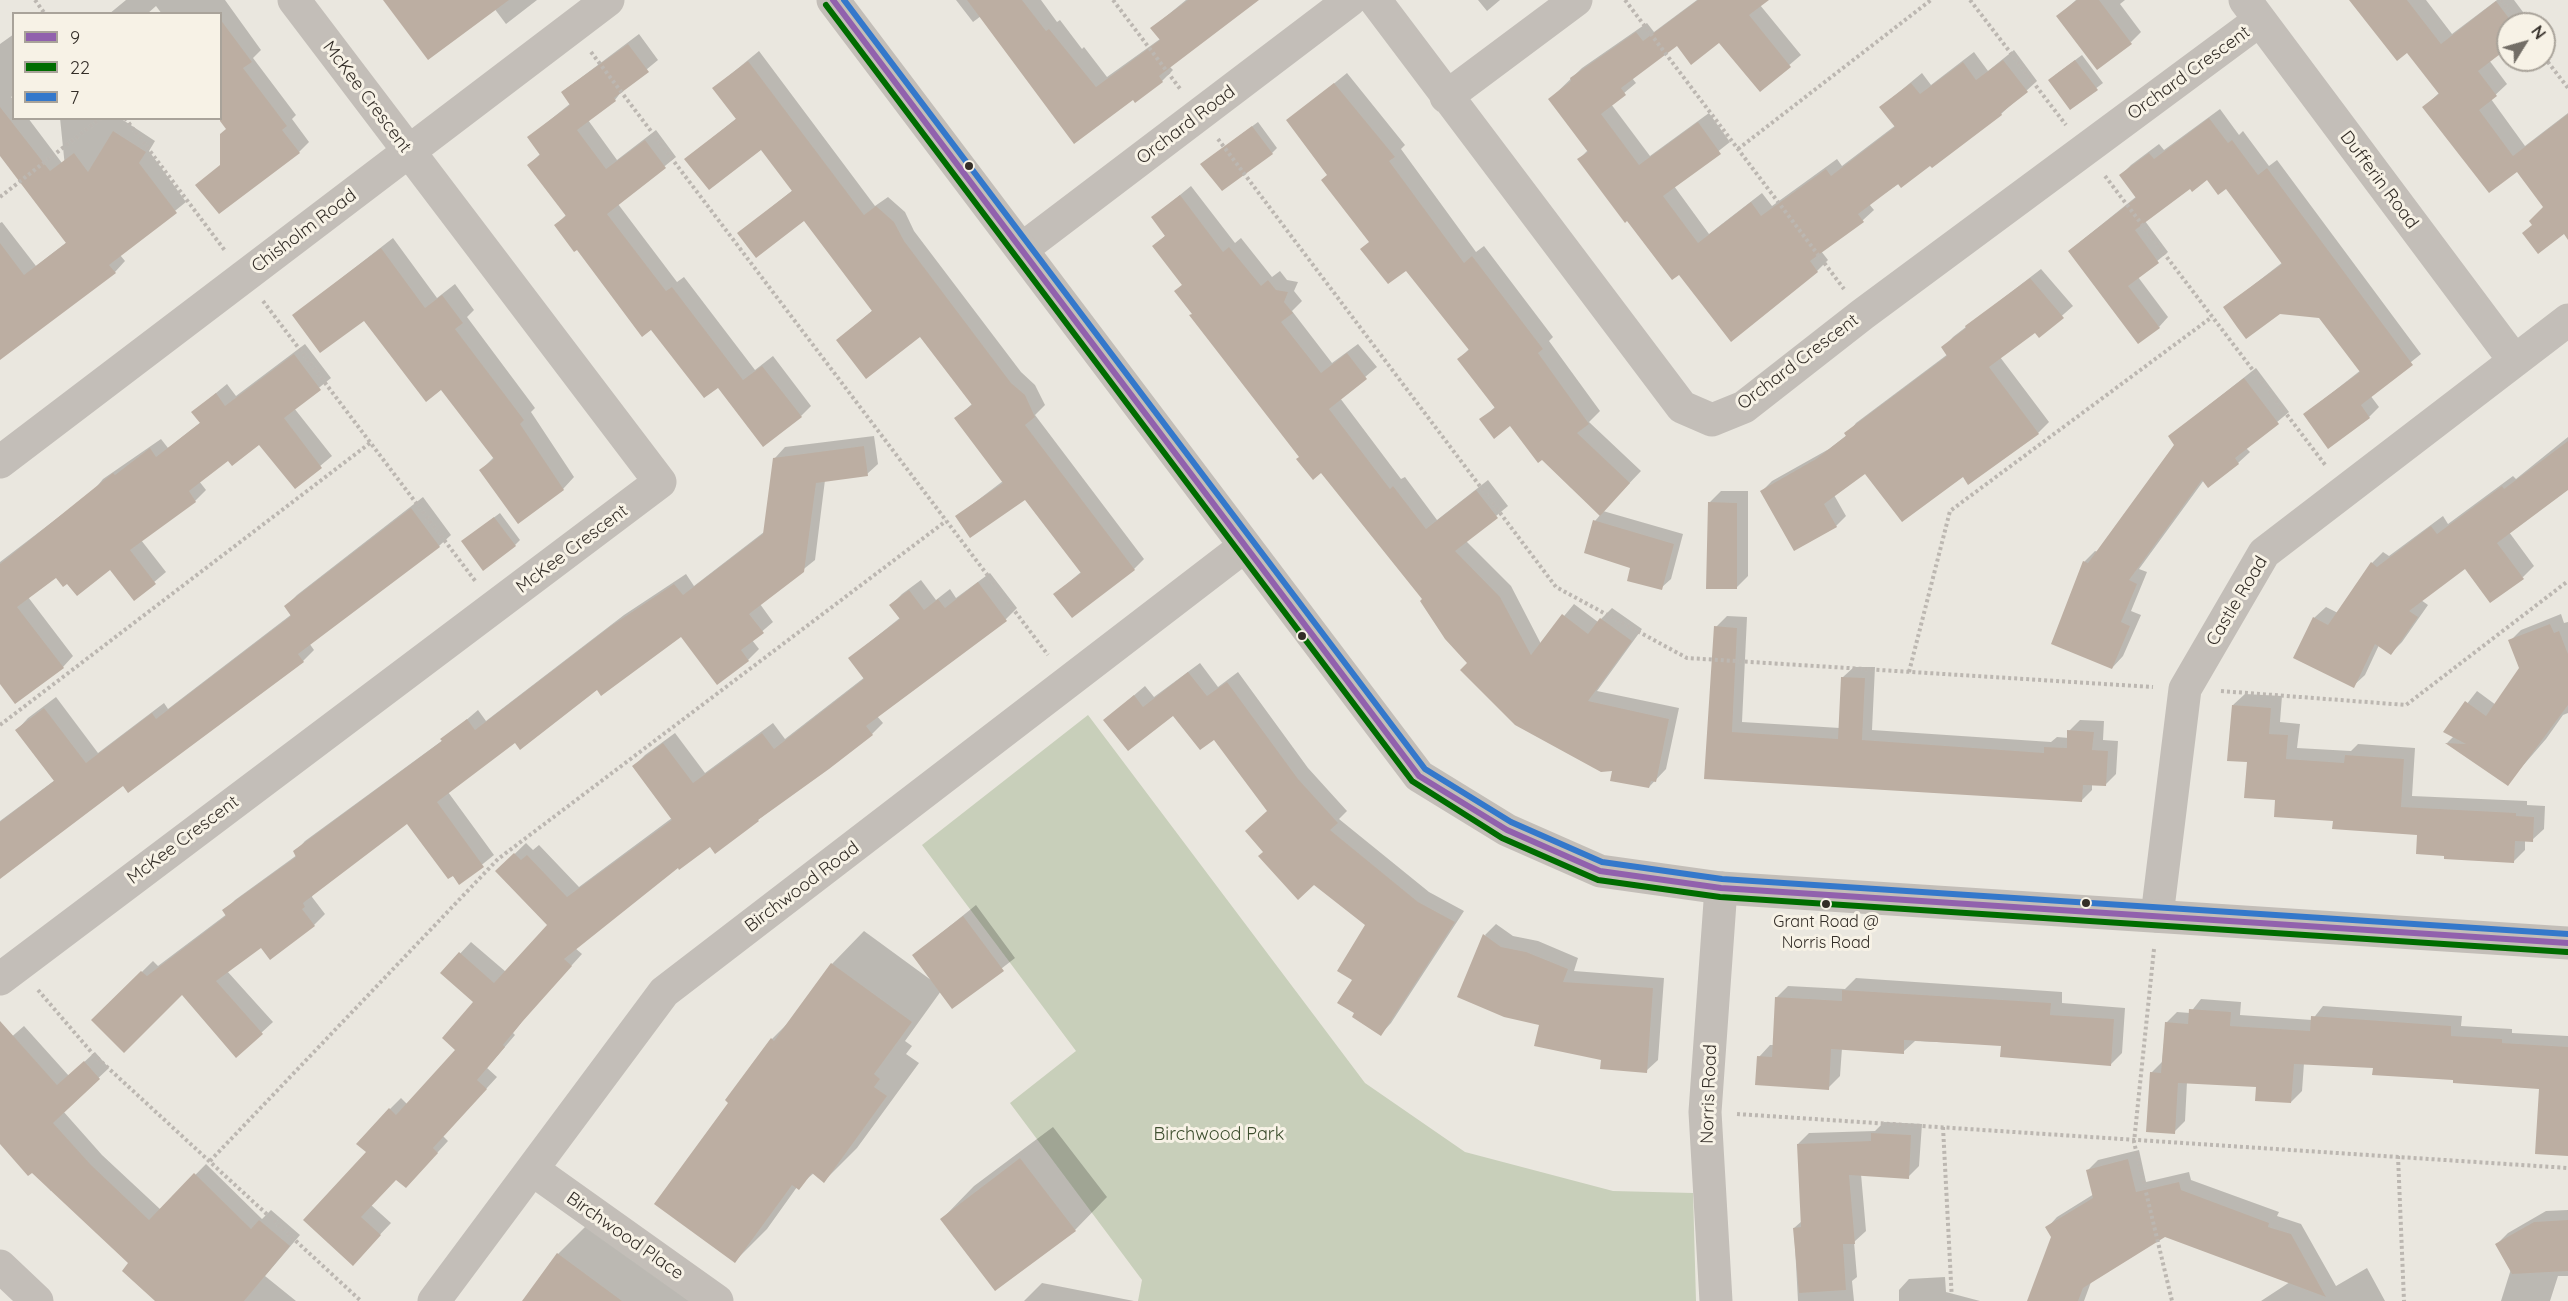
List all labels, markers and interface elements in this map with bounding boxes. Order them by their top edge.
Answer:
legend [12,12,222,120]
north arrow [2496,12,2556,72]
street label: Orchard Crescent [2124,21,2254,125]
text: N [2527,22,2550,43]
text: 9 [70,26,80,49]
street label: McKee Crescent [318,37,416,157]
text: 22 [70,56,90,79]
street label: Orchard Road [1132,81,1240,169]
text: 7 [70,86,79,109]
street label: Dufferin Road [2335,127,2423,233]
unlabelled marker [963,160,975,172]
street label: Chisholm Road [247,185,361,277]
street label: Orchard Crescent [1733,309,1863,415]
street label: McKee Crescent [512,500,632,598]
street label: Castle Road [2202,552,2272,650]
unlabelled marker [1296,630,1308,642]
street label: McKee Crescent [123,791,243,889]
street label: Birchwood Road [741,837,863,937]
unlabelled marker [2080,897,2092,909]
marker: Grant Road @ Norris Road [1820,898,1832,910]
place label: Grant Road @ Norris Road [1773,912,1879,950]
street label: Norris Road [1696,1044,1722,1144]
park label: Birchwood Park [1154,1124,1284,1146]
street label: Birchwood Place [562,1188,688,1284]

